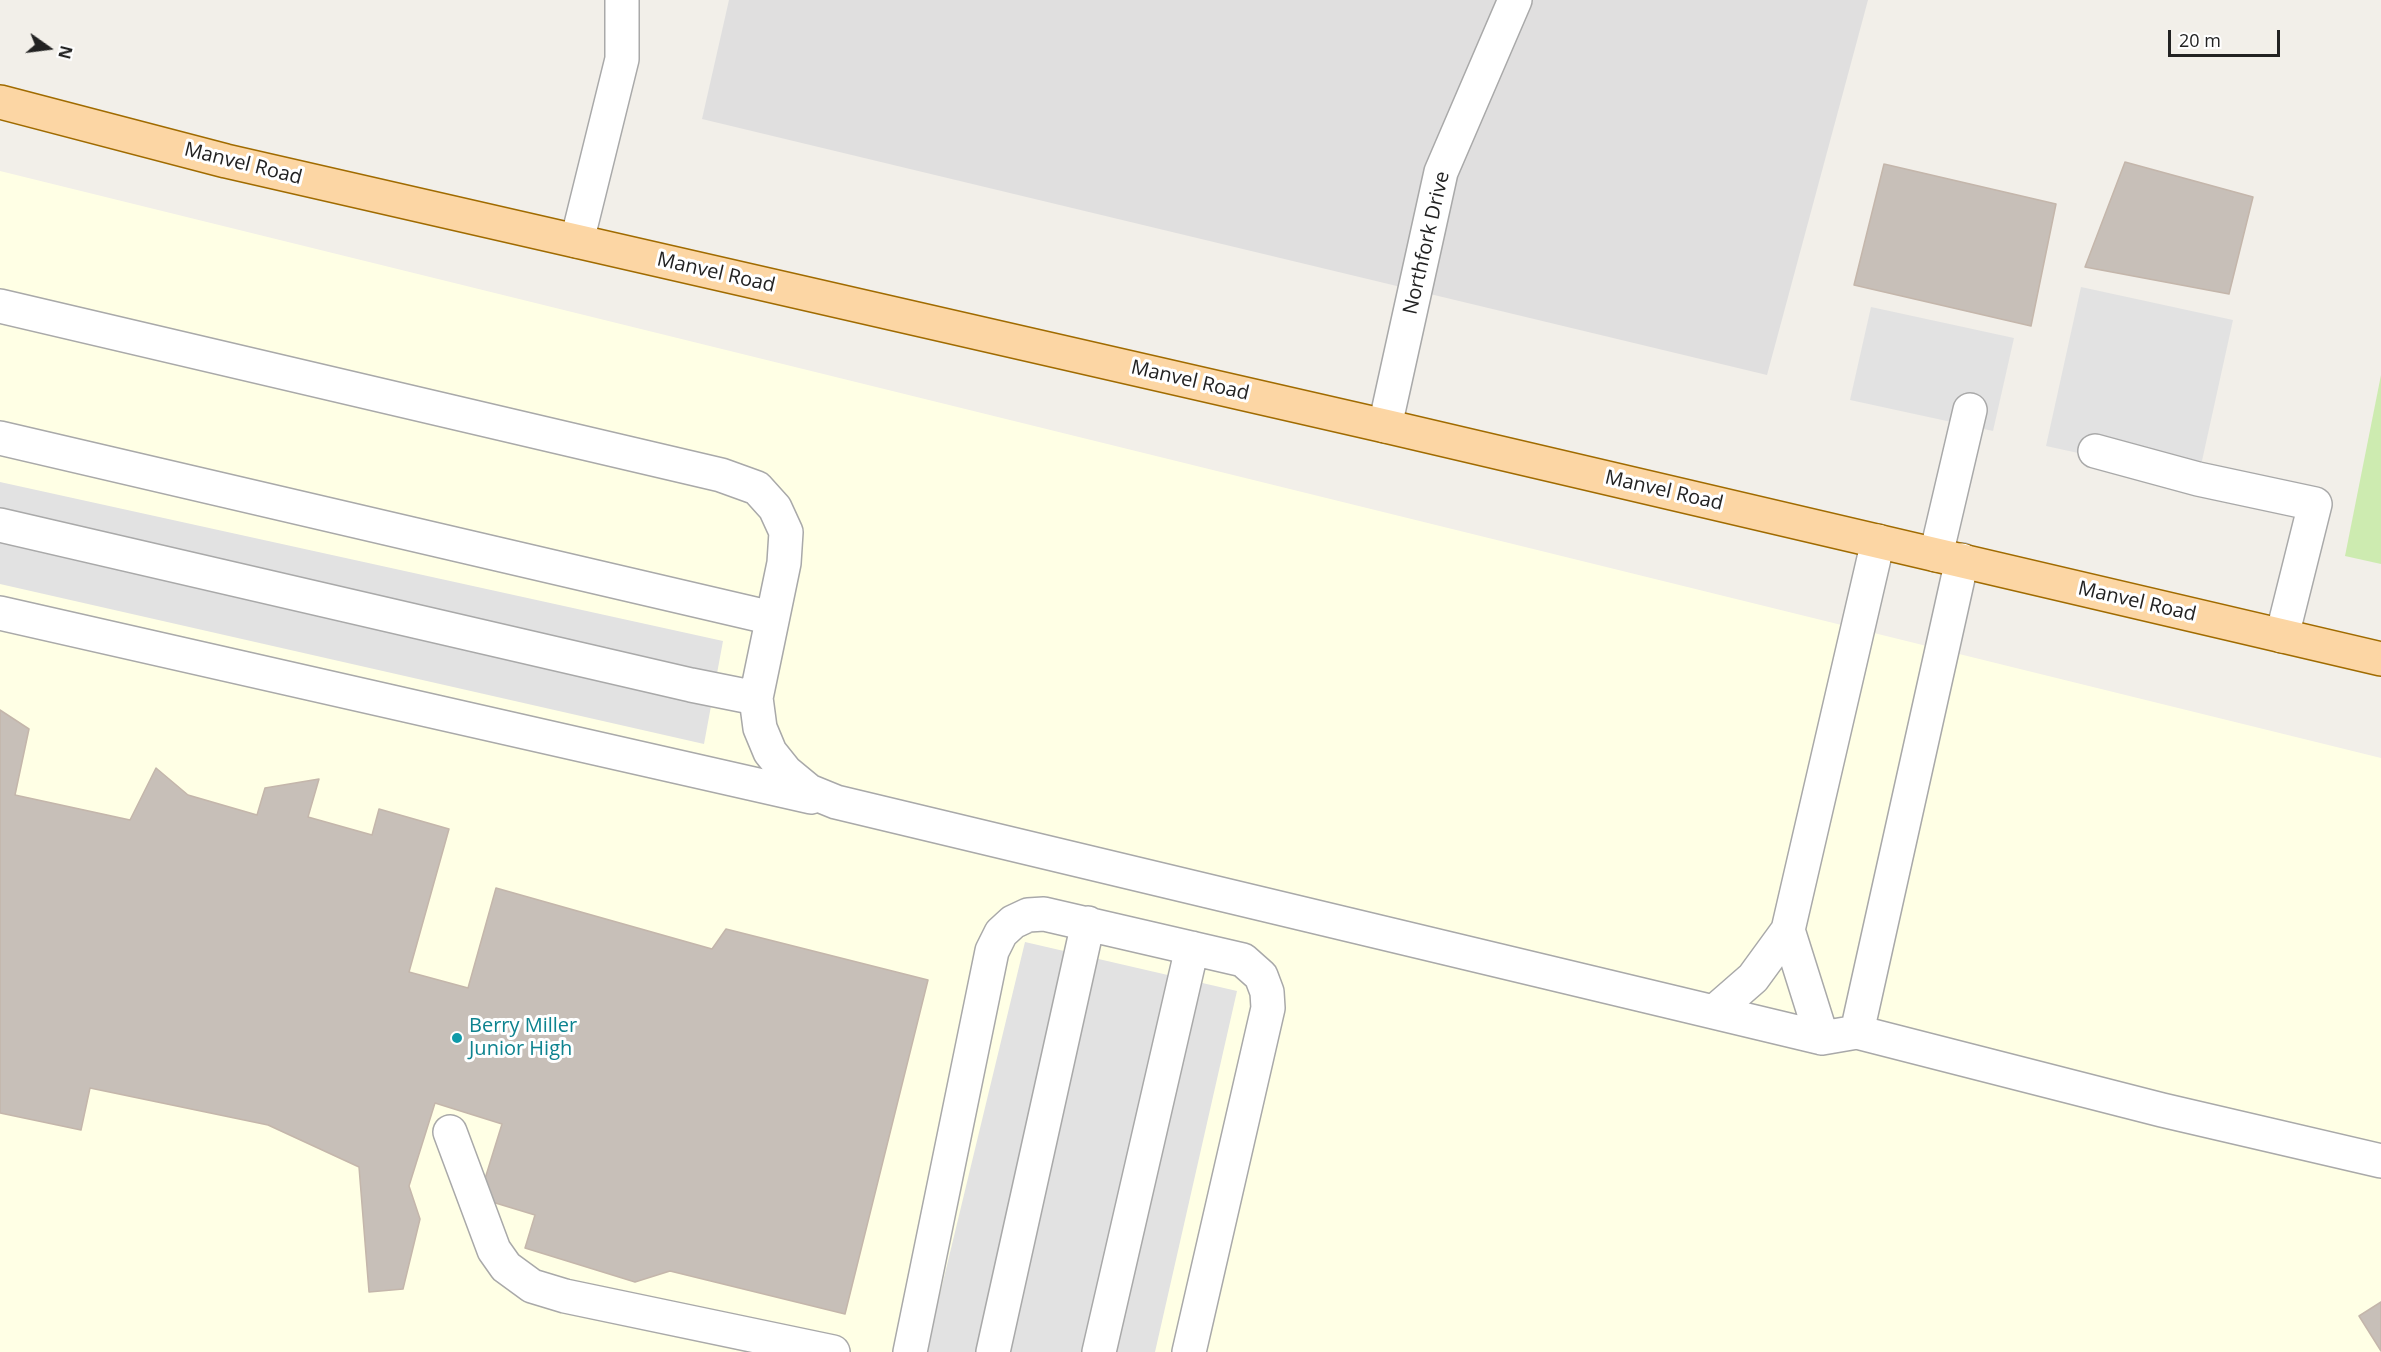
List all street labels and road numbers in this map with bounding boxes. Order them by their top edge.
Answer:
street label: Manvel Road [182,138,304,190]
street label: Northfork Drive [1399,169,1455,317]
street label: Manvel Road [655,248,777,298]
street label: Manvel Road [1129,356,1251,406]
street label: Manvel Road [1603,466,1725,516]
street label: Manvel Road [2076,577,2198,627]

